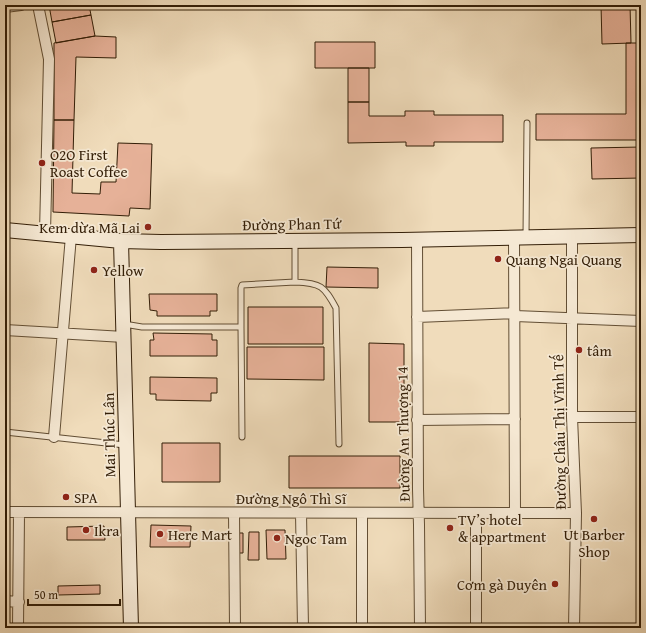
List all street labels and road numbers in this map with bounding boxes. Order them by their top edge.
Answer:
street label: Đường Phan Tứ [242,213,342,235]
street label: Đường Châu Thị Vĩnh Tế [547,354,571,510]
street label: Đường An Thượng 14 [391,366,415,502]
street label: Mai Thúc Lân [98,392,120,477]
street label: Đường Ngô Thì Sĩ [236,488,347,509]

